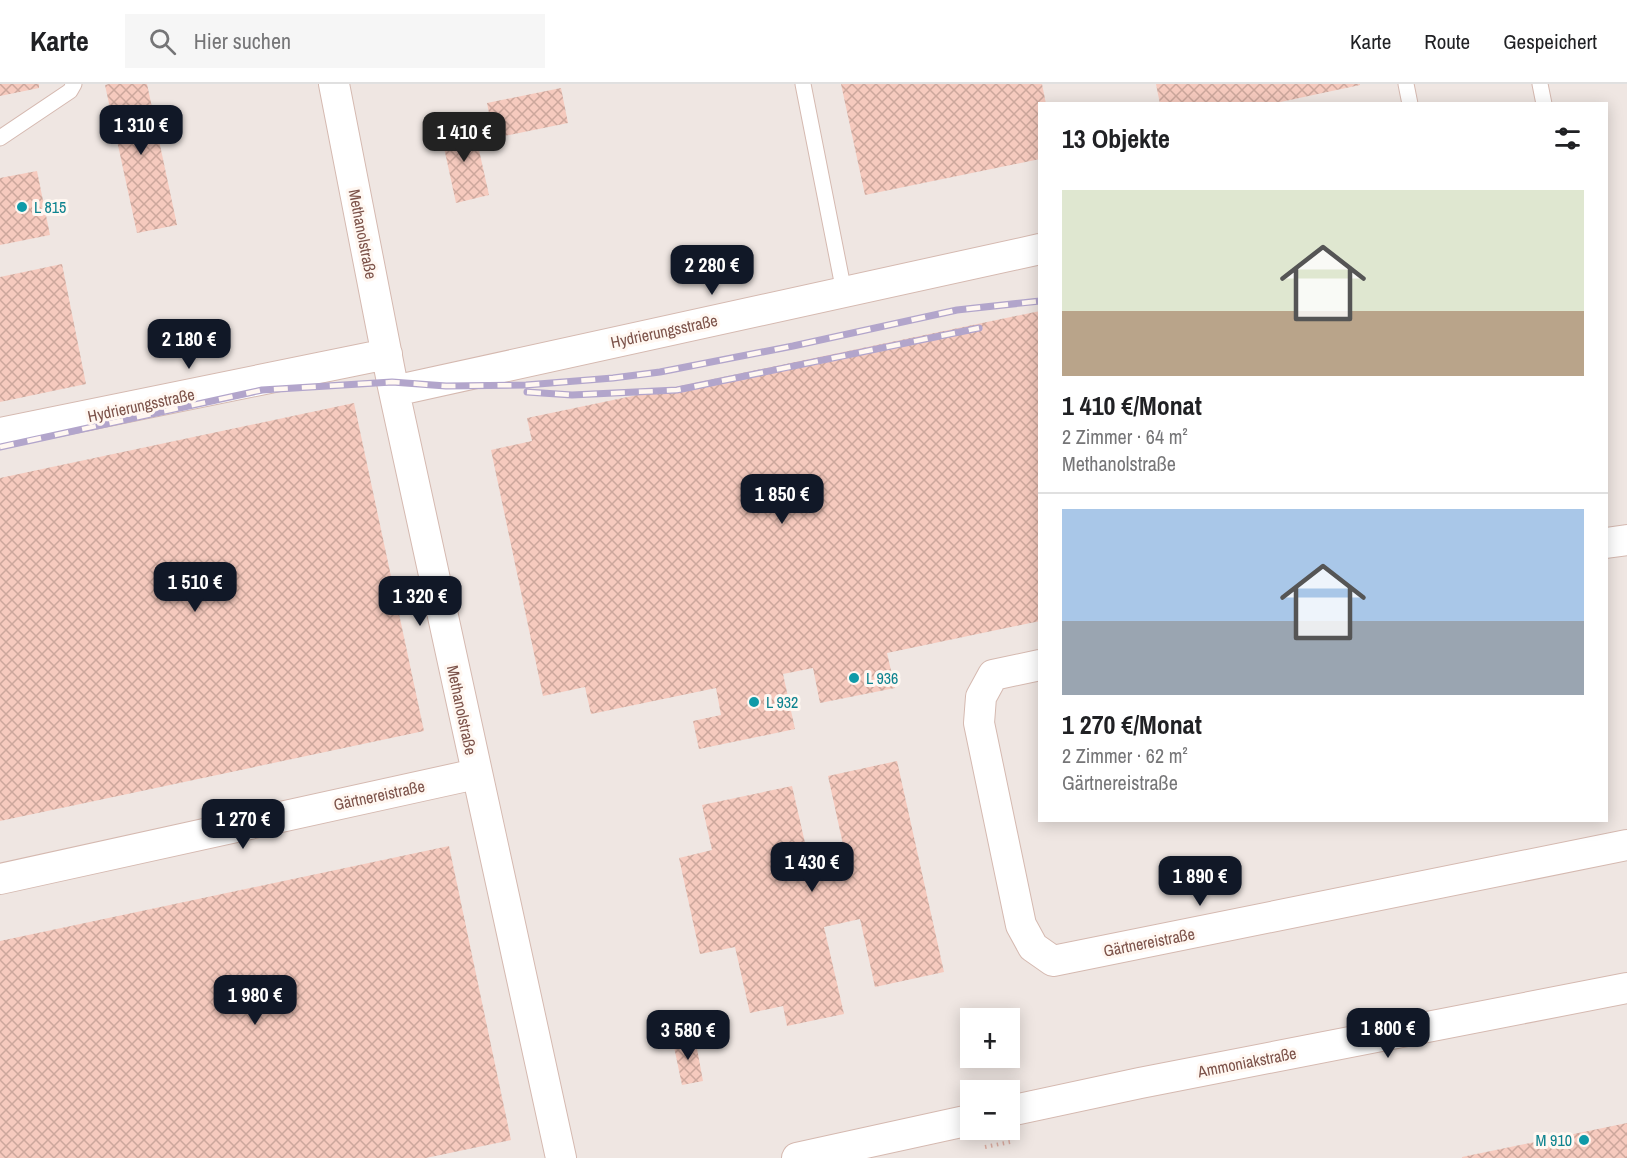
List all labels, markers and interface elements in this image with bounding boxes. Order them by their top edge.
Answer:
search box [125,14,545,68]
text: Karte [30,22,89,60]
icon: search [146,25,179,58]
text: Hier suchen [194,26,291,56]
text: Karte [1350,27,1391,56]
text: Route [1424,27,1470,56]
text: Gespeichert [1503,27,1597,56]
pin: 1 310 € [86,105,196,156]
text: 1 310 € [114,111,168,138]
pin: 1 410 € [409,112,519,163]
text: 1 410 € [437,118,491,145]
text: 13 Objekte [1062,121,1170,156]
icon: filters [1551,122,1584,155]
street label: Methanolstraße [344,187,382,281]
place label: L 815 [34,196,66,218]
marker: L 815 [15,200,29,214]
icon: home [1269,229,1377,337]
pin: 2 280 € [657,245,767,296]
text: 2 280 € [685,251,739,278]
street label: Hydrierungsstraße [609,309,719,353]
pin: 2 180 € [134,319,244,370]
text: 2 180 € [162,325,216,352]
street label: Hydrierungsstraße [86,383,196,427]
text: 1 410 €/Monat [1062,388,1202,423]
text: 2 Zimmer · 64 m² [1062,423,1188,450]
text: Methanolstraße [1062,450,1176,477]
pin: 1 850 € [727,474,837,525]
text: 1 850 € [755,480,809,507]
icon: home [1269,548,1377,656]
pin: 1 510 € [140,562,250,613]
text: 1 510 € [168,568,222,595]
pin: 1 320 € [365,576,475,627]
text: 1 320 € [393,582,447,609]
street label: Methanolstraße [442,663,482,757]
place label: L 936 [866,667,898,689]
marker: L 936 [847,671,861,685]
place label: L 932 [766,691,798,713]
marker: L 932 [747,695,761,709]
text: 1 270 €/Monat [1062,707,1202,742]
text: 2 Zimmer · 62 m² [1062,742,1188,769]
text: Gärtnereistraße [1062,769,1178,796]
street label: Gärtnereistraße [331,775,427,815]
pin: 1 270 € [188,799,298,850]
text: 1 270 € [216,805,270,832]
pin: 1 430 € [757,842,867,893]
text: 1 430 € [785,848,839,875]
pin: 1 890 € [1145,856,1255,907]
text: 1 890 € [1173,862,1227,889]
street label: Gärtnereistraße [1101,922,1197,962]
pin: 1 980 € [200,975,310,1026]
text: 1 980 € [228,981,282,1008]
map controls [960,1008,1020,1140]
button: + [960,1008,1020,1068]
pin: 1 800 € [1333,1008,1443,1059]
pin: 3 580 € [633,1010,743,1061]
text: 1 800 € [1361,1014,1415,1041]
text: 3 580 € [661,1016,715,1043]
street label: Ammoniakstraße [1195,1042,1298,1083]
button: − [960,1080,1020,1140]
place label: M 910 [1536,1129,1572,1151]
marker: M 910 [1577,1133,1591,1147]

